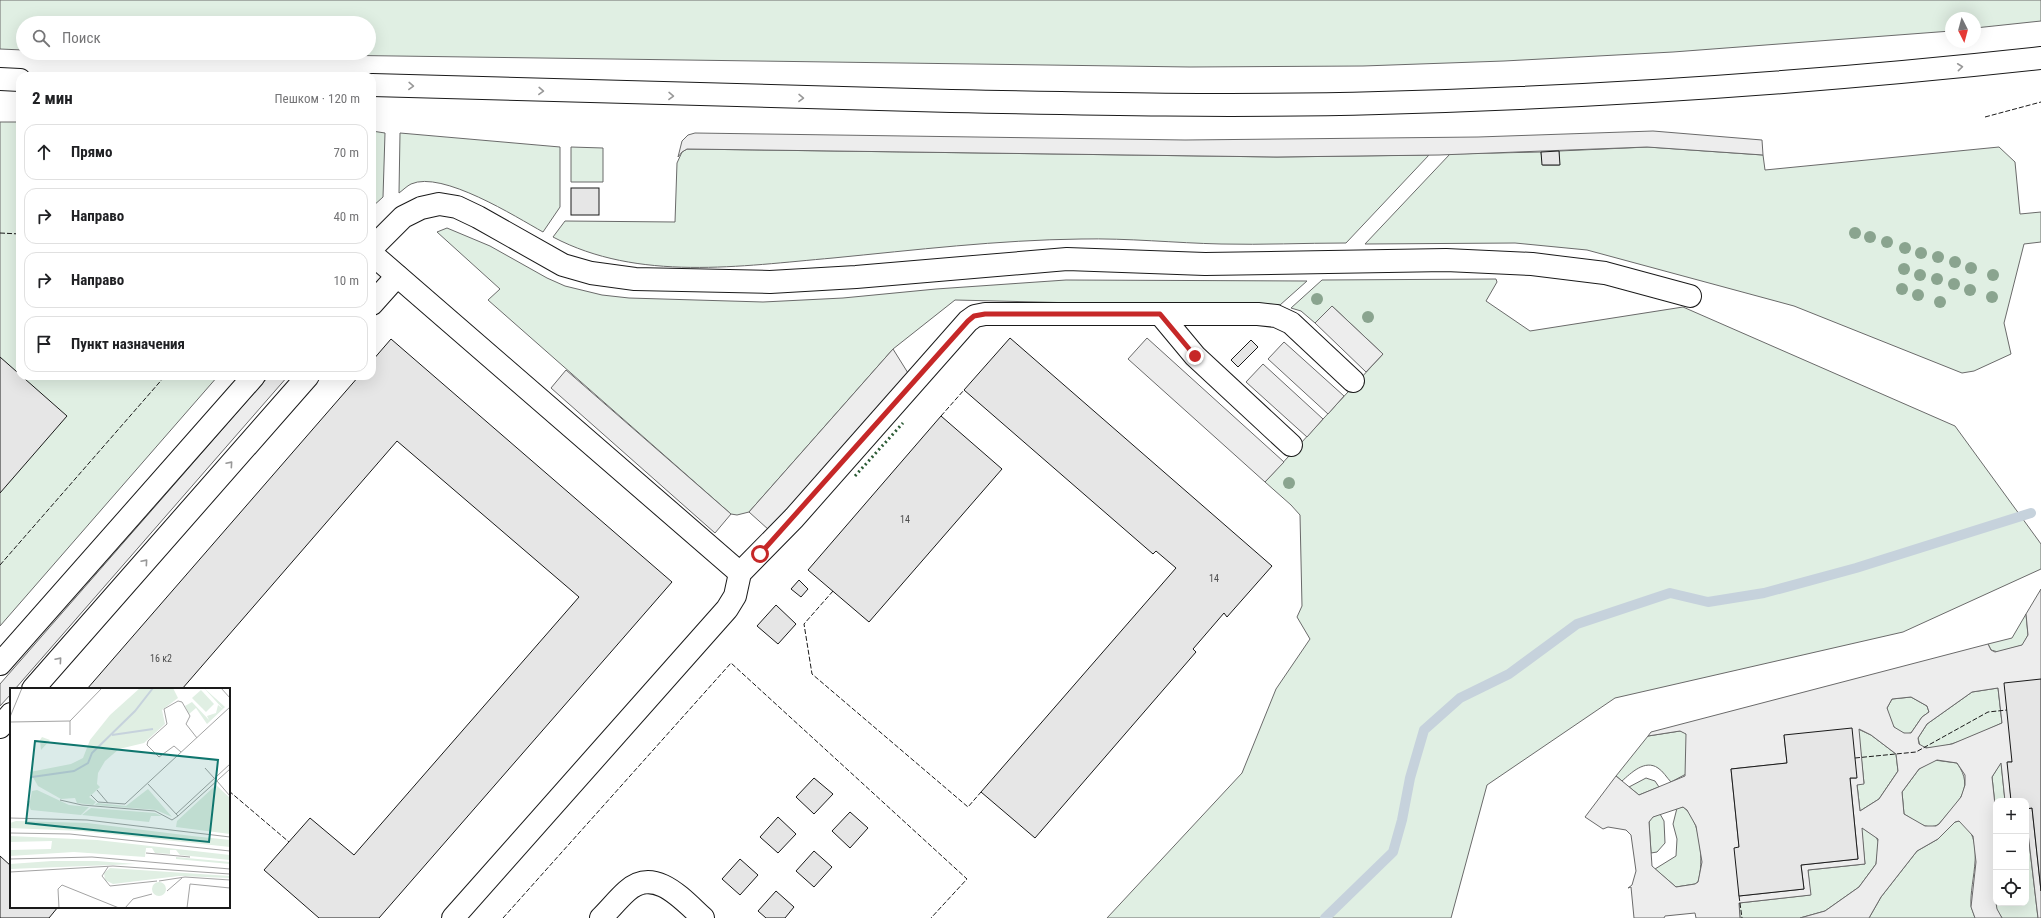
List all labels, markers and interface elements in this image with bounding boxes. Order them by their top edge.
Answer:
north arrow [1945,12,1981,48]
search box [16,16,376,60]
icon: search [30,27,52,49]
text: Поиск [62,29,101,47]
one-way arrow [1957,63,1964,72]
one-way arrow [408,82,414,91]
one-way arrow [538,87,544,95]
text: 2 мин [32,88,73,108]
text: Пешком · 120 m [274,91,360,106]
one-way arrow [668,92,674,100]
one-way arrow [798,94,804,102]
icon: ahead [33,141,55,163]
text: Прямо [71,143,112,161]
text: 70 m [333,145,359,160]
icon: right [33,205,55,227]
text: Направо [71,207,124,225]
text: 40 m [333,209,359,224]
icon: right [33,269,55,291]
text: Направо [71,271,124,289]
text: 10 m [333,273,359,288]
icon: arrive [33,333,55,355]
text: Пункт назначения [71,335,185,353]
route end [1186,347,1204,365]
one-way arrow [226,462,233,469]
house number: 14 [900,514,910,525]
route start [751,545,769,563]
one-way arrow [140,559,147,567]
house number: 14 [1209,573,1219,584]
house number: 16 к2 [150,653,172,664]
one-way arrow [54,657,61,664]
inset map [10,688,230,908]
map controls [1993,798,2029,906]
button: + [1993,798,2029,834]
button: − [1993,834,2029,870]
button: locate [1993,870,2029,906]

